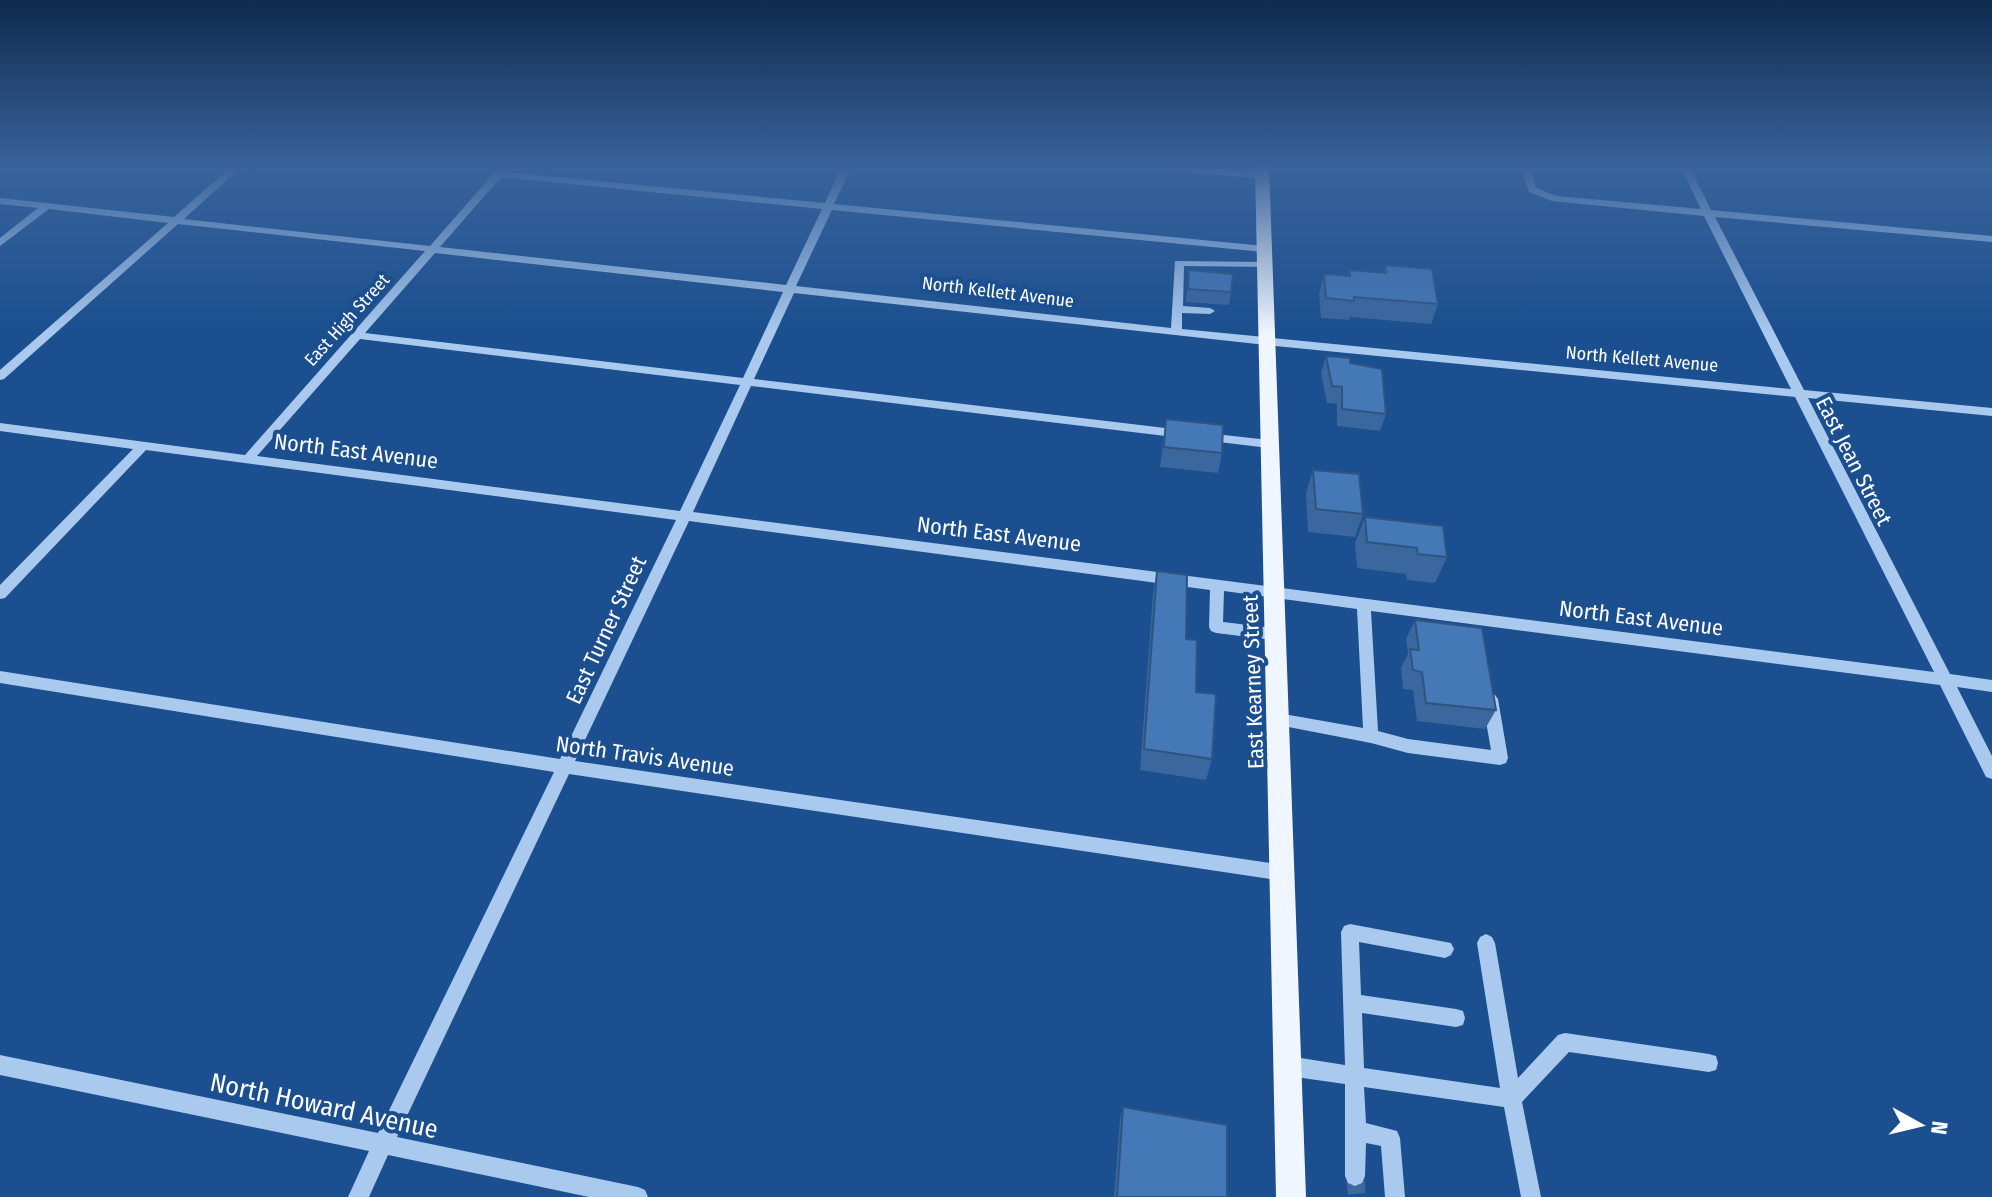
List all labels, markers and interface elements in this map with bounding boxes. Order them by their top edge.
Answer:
street label: East High Street [300,269,394,371]
street label: North Kellett Avenue [921,272,1075,312]
street label: North Kellett Avenue [1565,341,1719,377]
street label: East Jean Street [1810,392,1898,531]
street label: North East Avenue [272,428,440,474]
street label: North East Avenue [915,511,1083,557]
street label: East Turner Street [560,551,652,708]
street label: East Kearney Street [1236,594,1270,770]
street label: North East Avenue [1557,595,1725,641]
street label: North Travis Avenue [554,730,736,782]
street label: North Howard Avenue [207,1067,441,1145]
north arrow [1880,1085,1960,1165]
text: N [1925,1119,1954,1136]

